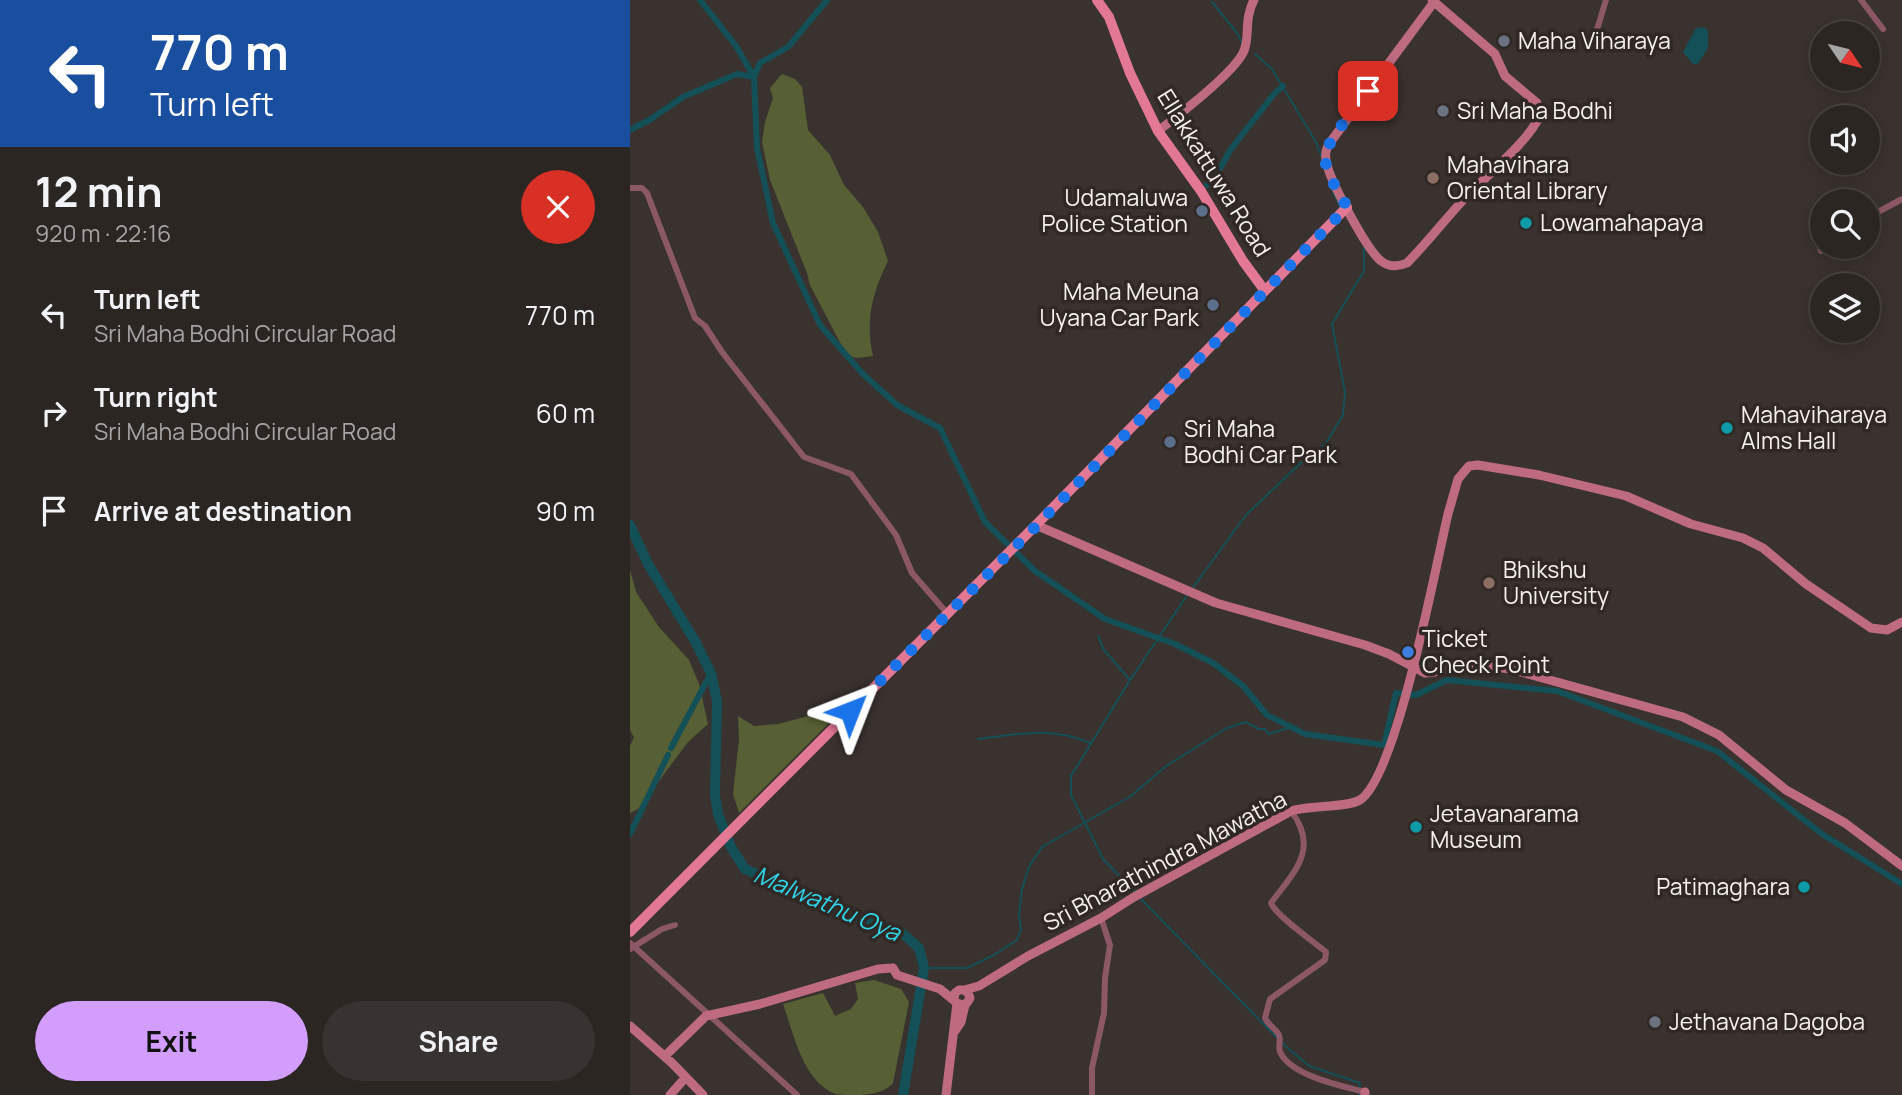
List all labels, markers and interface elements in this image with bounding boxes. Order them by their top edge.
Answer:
text: 770 m [150,18,289,85]
north arrow [1810,21,1880,91]
map controls [1810,21,1880,343]
place label: Maha Viharaya [1518,24,1671,56]
icon: left [35,28,126,119]
marker: Maha Viharaya [1496,33,1512,49]
pin [1338,61,1398,121]
icon: arrive [1349,72,1387,110]
text: Turn left [150,82,274,126]
street label: Ellakkattuwa Road [1150,83,1279,262]
place label: Sri Maha Bodhi [1457,94,1613,126]
marker: Sri Maha Bodhi [1435,103,1451,119]
button: sound [1810,105,1880,175]
place label: Mahavihara Oriental Library [1447,148,1608,206]
text: 12 min [35,162,163,220]
button: close [521,170,595,244]
marker: Mahavihara Oriental Library [1425,170,1441,186]
place label: Udamaluwa Police Station [1041,181,1188,239]
button: search [1810,189,1880,259]
marker: Udamaluwa Police Station [1194,203,1210,219]
place label: Lowamahapaya [1540,206,1704,238]
marker: Lowamahapaya [1518,215,1534,231]
text: 920 m · 22:16 [35,217,171,249]
button: layers [1810,273,1880,343]
place label: Maha Meuna Uyana Car Park [1039,275,1200,333]
text: Turn left [94,281,201,317]
icon: left [35,296,73,334]
text: 770 m [525,297,595,333]
marker: Maha Meuna Uyana Car Park [1205,297,1221,313]
text: Sri Maha Bodhi Circular Road [94,317,396,349]
text: Turn right [94,379,218,415]
icon: right [35,394,73,432]
text: 60 m [536,395,595,431]
place label: Mahaviharaya Alms Hall [1741,398,1887,456]
place label: Sri Maha Bodhi Car Park [1184,412,1338,470]
text: Sri Maha Bodhi Circular Road [94,415,396,447]
marker: Mahaviharaya Alms Hall [1719,420,1735,436]
marker: Sri Maha Bodhi Car Park [1162,434,1178,450]
icon: arrive [35,492,73,530]
text: Arrive at destination [94,493,352,529]
text: 90 m [536,493,595,529]
place label: Bhikshu University [1503,553,1609,611]
marker: Bhikshu University [1481,575,1497,591]
place label: Ticket Check Point [1422,622,1550,680]
marker: Ticket Check Point [1400,644,1416,660]
position arrow [813,674,887,748]
street label: Sri Bharathindra Mawatha [1037,782,1292,938]
place label: Jetavanarama Museum [1430,797,1579,855]
marker: Jetavanarama Museum [1408,819,1424,835]
water label: Malwathu Oya [749,857,907,949]
place label: Patimaghara [1656,870,1790,902]
marker: Patimaghara [1796,879,1812,895]
button: Exit [35,1001,308,1081]
button: Share [322,1001,595,1081]
place label: Jethavana Dagoba [1669,1005,1865,1037]
marker: Jethavana Dagoba [1647,1014,1663,1030]

